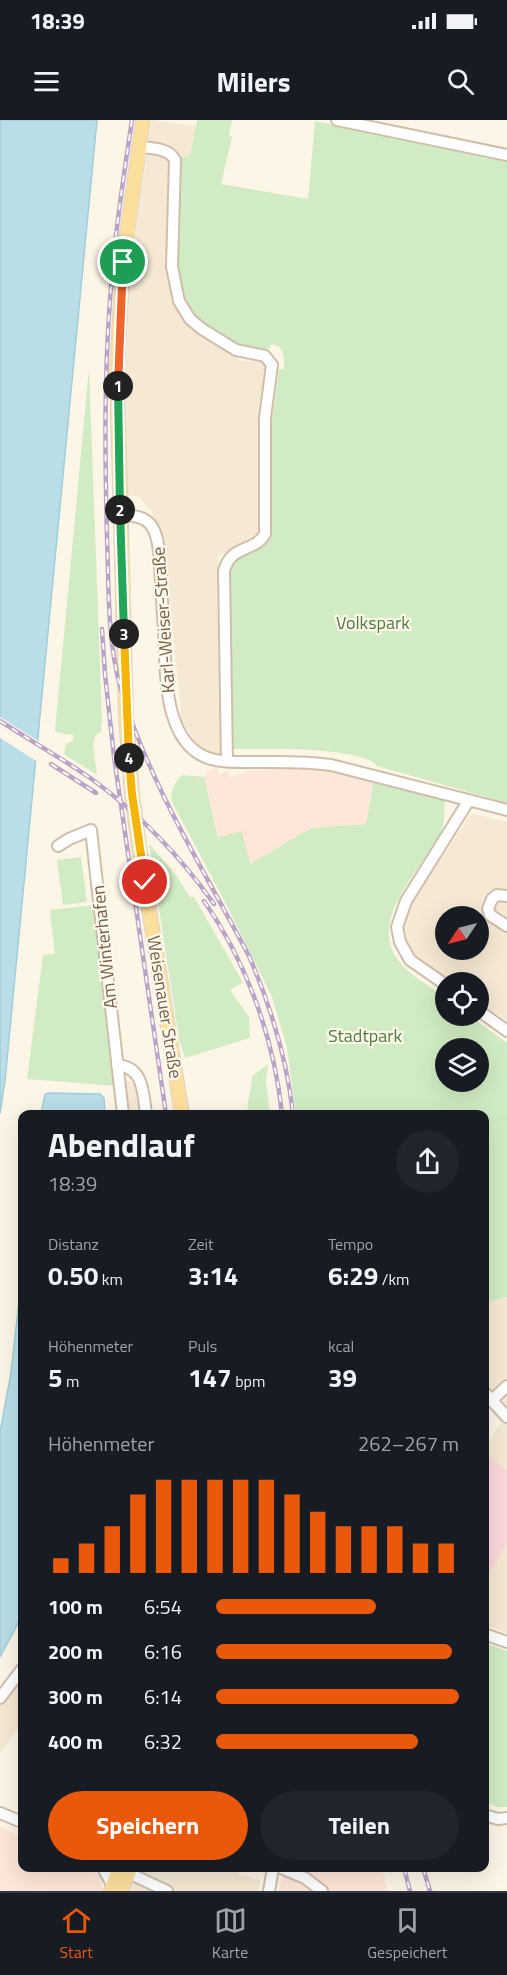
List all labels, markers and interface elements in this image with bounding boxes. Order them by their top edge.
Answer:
text: 18:39 [30,4,85,38]
text: Milers [217,61,290,102]
icon: menu [30,65,63,98]
icon: search [444,65,477,98]
pin [97,236,148,287]
icon: arrive [106,245,139,278]
pin: 1 [103,371,133,401]
text: 1 [114,374,122,398]
pin: 2 [105,495,135,525]
text: 2 [116,498,124,522]
street label: Karl-Weiser-Straße [144,546,182,694]
park label: Volkspark [336,609,410,636]
pin: 3 [109,619,139,649]
text: 3 [120,622,128,646]
pin: 4 [114,743,144,773]
text: 4 [125,746,133,770]
pin [119,856,170,907]
icon: check [128,865,161,898]
street label: Am Winterhafen [84,884,124,1010]
north arrow [435,906,489,960]
map controls [435,906,489,1092]
street label: Weisenauer Straße [140,934,190,1080]
button: locate [435,972,489,1026]
park label: Stadtpark [328,1022,402,1049]
button: layers [435,1038,489,1092]
text: Abendlauf [48,1120,195,1170]
button: share [396,1130,459,1193]
text: 18:39 [48,1168,97,1199]
text: Distanz [48,1232,99,1256]
text: Zeit [188,1232,214,1256]
text: Tempo [328,1232,373,1256]
text: 0.50 [48,1256,98,1295]
text: 3:14 [188,1256,238,1295]
text: 6:29 [328,1256,378,1295]
text: km [98,1267,123,1291]
text: /km [378,1267,410,1291]
text: Höhenmeter [48,1334,133,1358]
text: Puls [188,1334,217,1358]
text: kcal [328,1334,354,1358]
text: 5 [48,1358,63,1397]
text: 147 [188,1358,232,1397]
text: 39 [328,1358,357,1397]
text: m [63,1369,79,1393]
text: bpm [232,1369,265,1393]
text: Höhenmeter [48,1428,154,1459]
text: 262–267 m [358,1428,459,1459]
text: 100 m [48,1591,103,1622]
text: 6:54 [144,1591,182,1622]
text: 200 m [48,1636,103,1667]
text: 6:16 [144,1636,182,1667]
text: 300 m [48,1681,103,1712]
text: 6:14 [144,1681,182,1712]
text: 400 m [48,1726,103,1757]
text: 6:32 [144,1726,182,1757]
button: Speichern [48,1791,248,1860]
button: Teilen [260,1791,459,1860]
tab: Start [60,1904,93,1964]
tab: Karte [212,1904,248,1964]
tab: Gespeichert [367,1904,447,1964]

